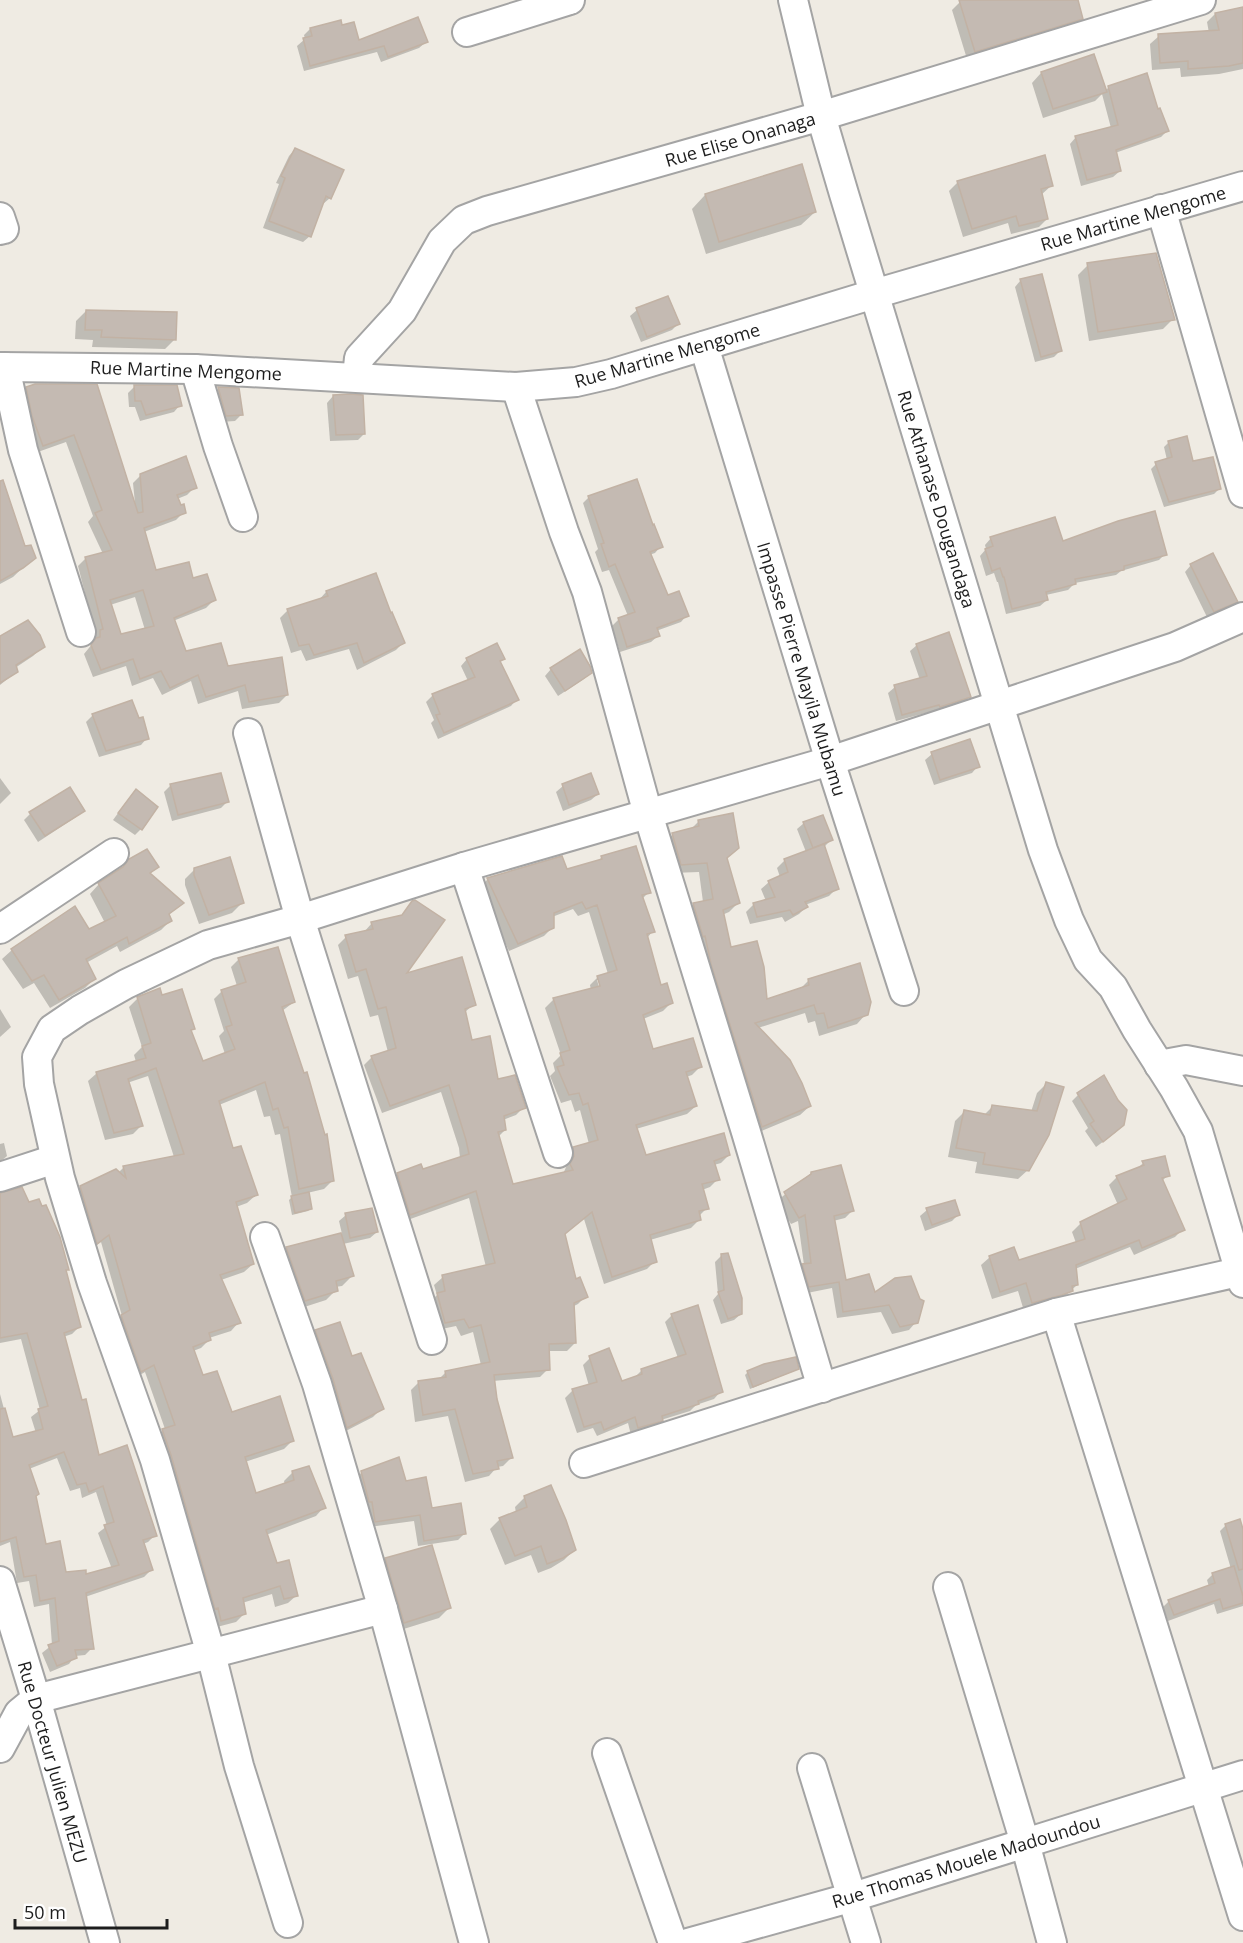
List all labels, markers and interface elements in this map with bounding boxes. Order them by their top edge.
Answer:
street label: Rue Elise Onanaga [662,106,818,172]
street label: Rue Martine Mengome [1037,180,1229,256]
street label: Rue Martine Mengome [571,317,763,393]
street label: Rue Martine Mengome [90,355,282,385]
street label: Rue Athanase Dougandaga [892,387,982,611]
street label: Impasse Pierre Mayila Mubamu [752,539,852,799]
street label: Rue Docteur Julien MEZU [13,1658,93,1866]
street label: Rue Thomas Mouele Madoundou [829,1809,1103,1913]
scale bar [15,1892,166,1930]
text: 50 m [24,1900,66,1924]

